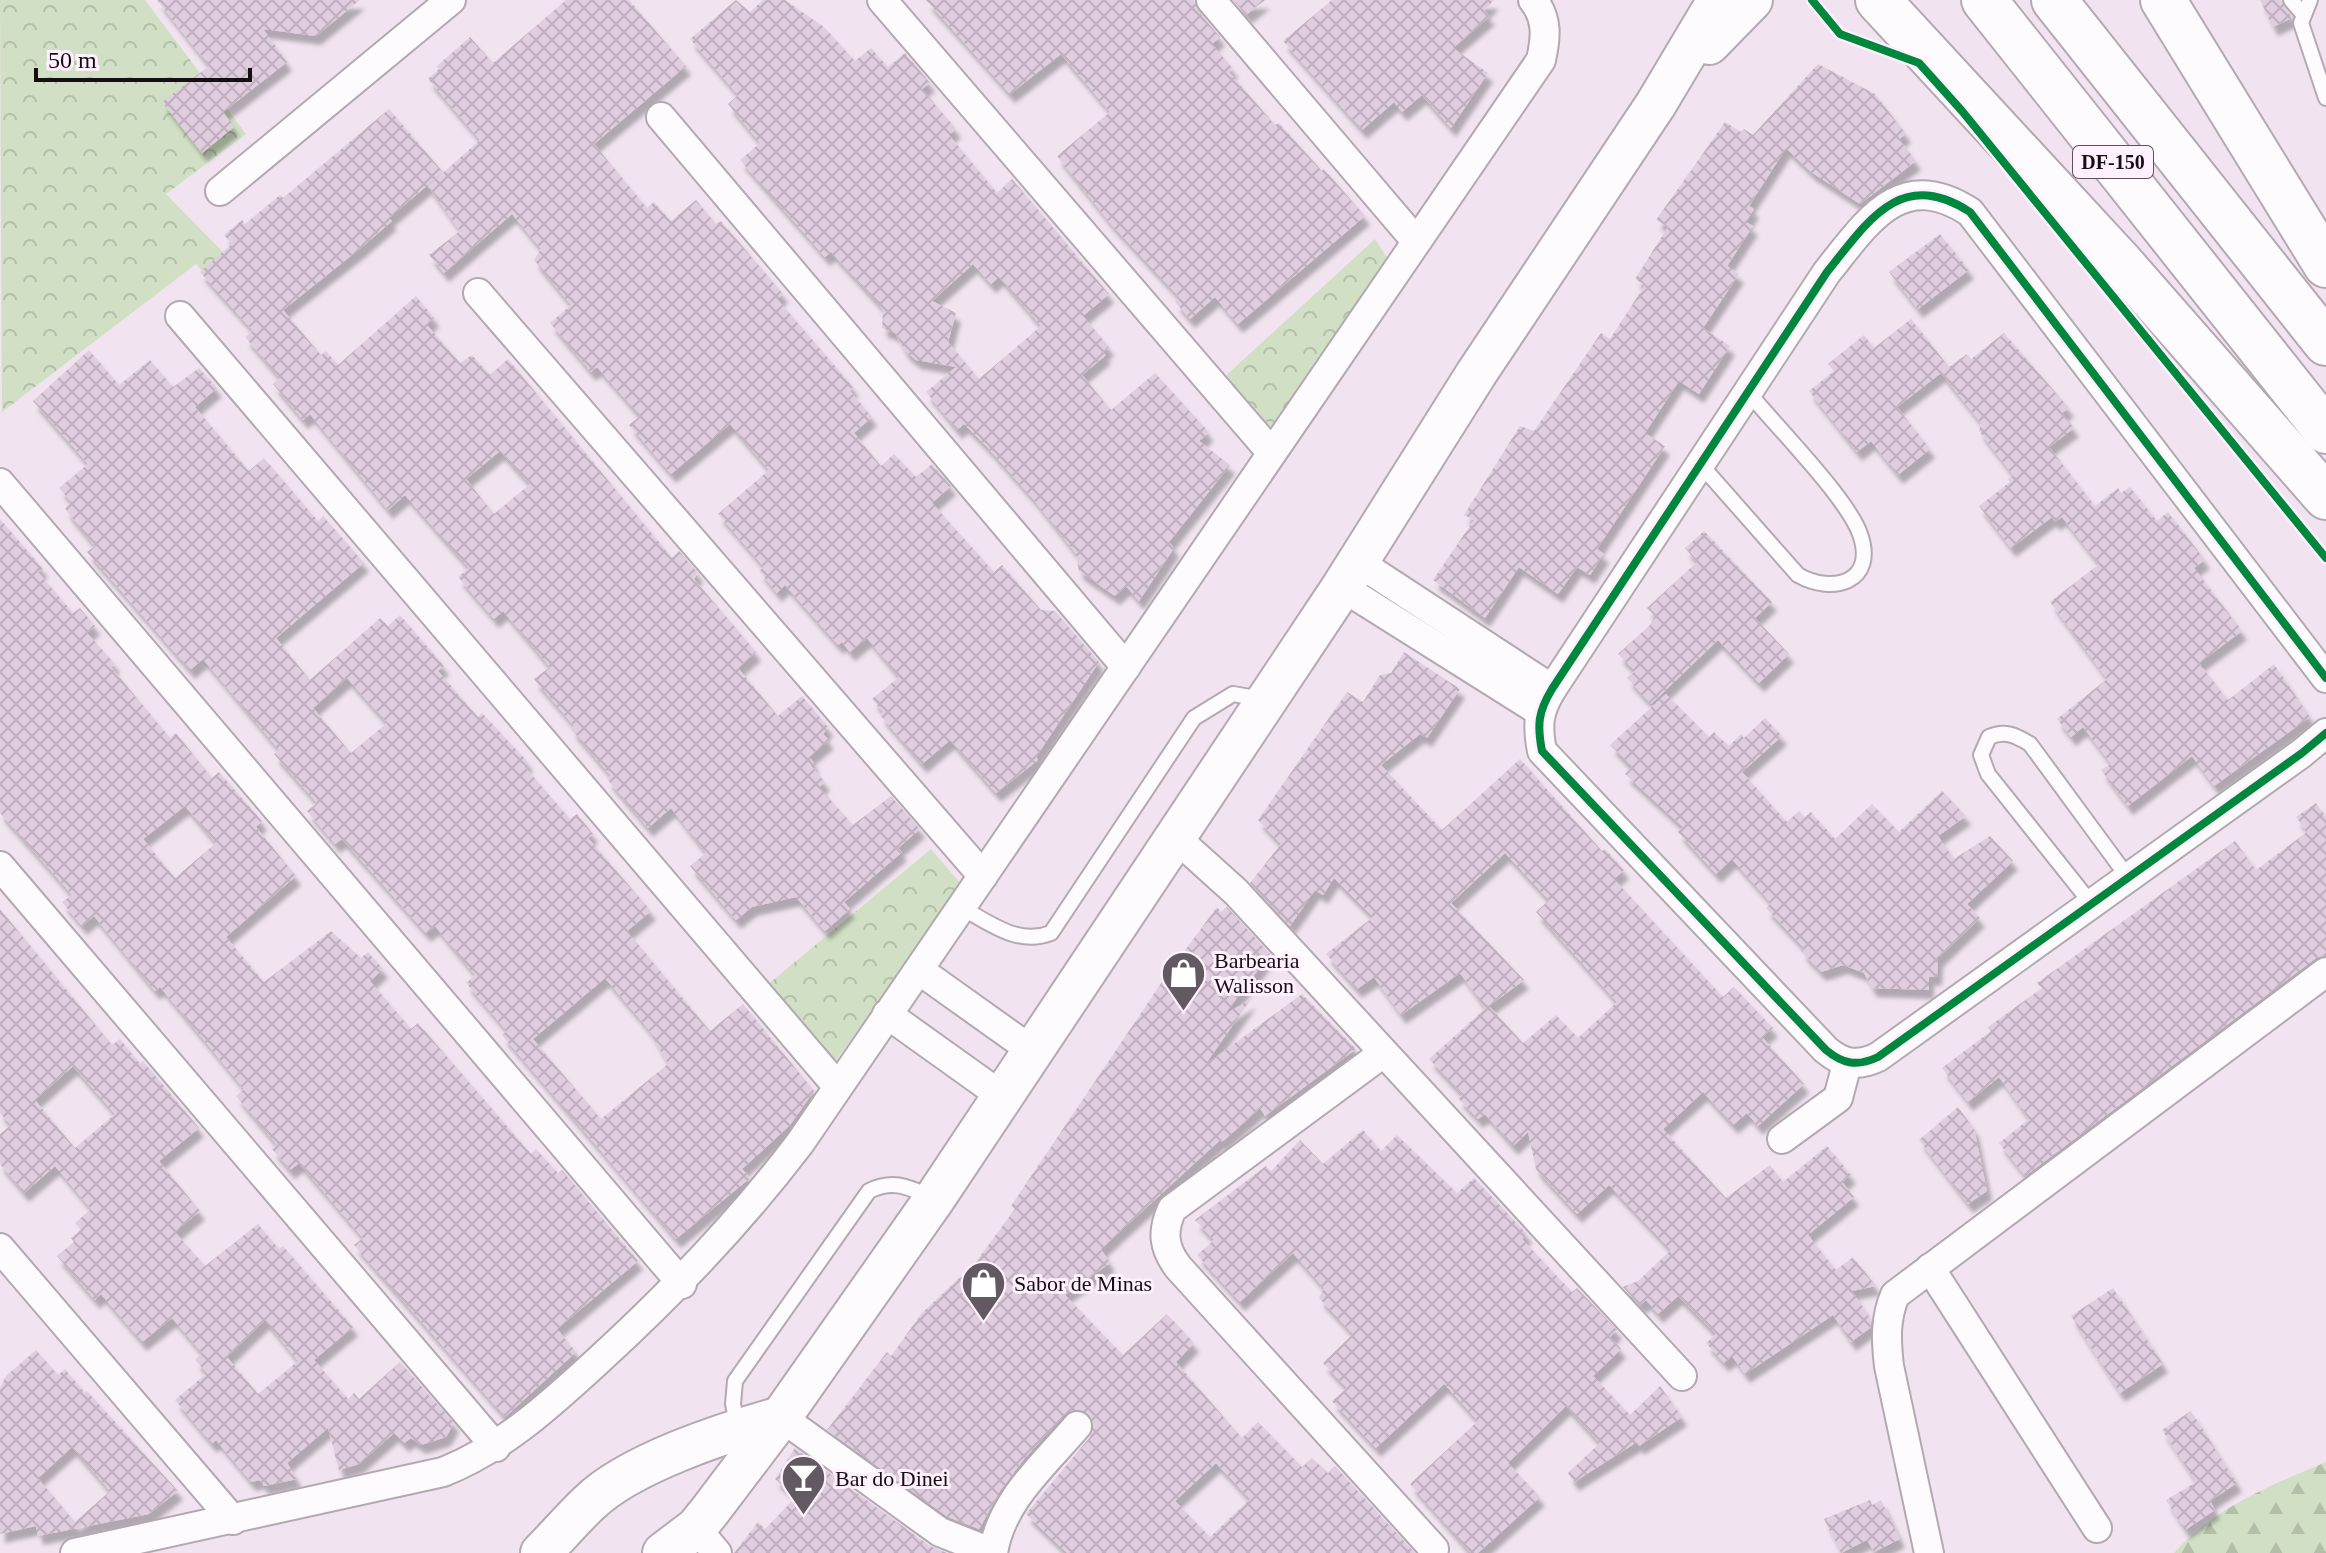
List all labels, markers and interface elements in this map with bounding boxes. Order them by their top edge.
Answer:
scale bar [36,32,250,82]
text: 50 m [48,47,97,73]
road number: DF-150 [2073,146,2153,178]
place label: Barbearia Walisson [1214,948,1300,998]
shop icon: Barbearia Walisson [1159,949,1207,1012]
shop icon: Sabor de Minas [959,1259,1007,1322]
place label: Sabor de Minas [1014,1271,1152,1296]
bar icon: Bar do Dinei [780,1454,828,1517]
place label: Bar do Dinei [835,1466,949,1491]

